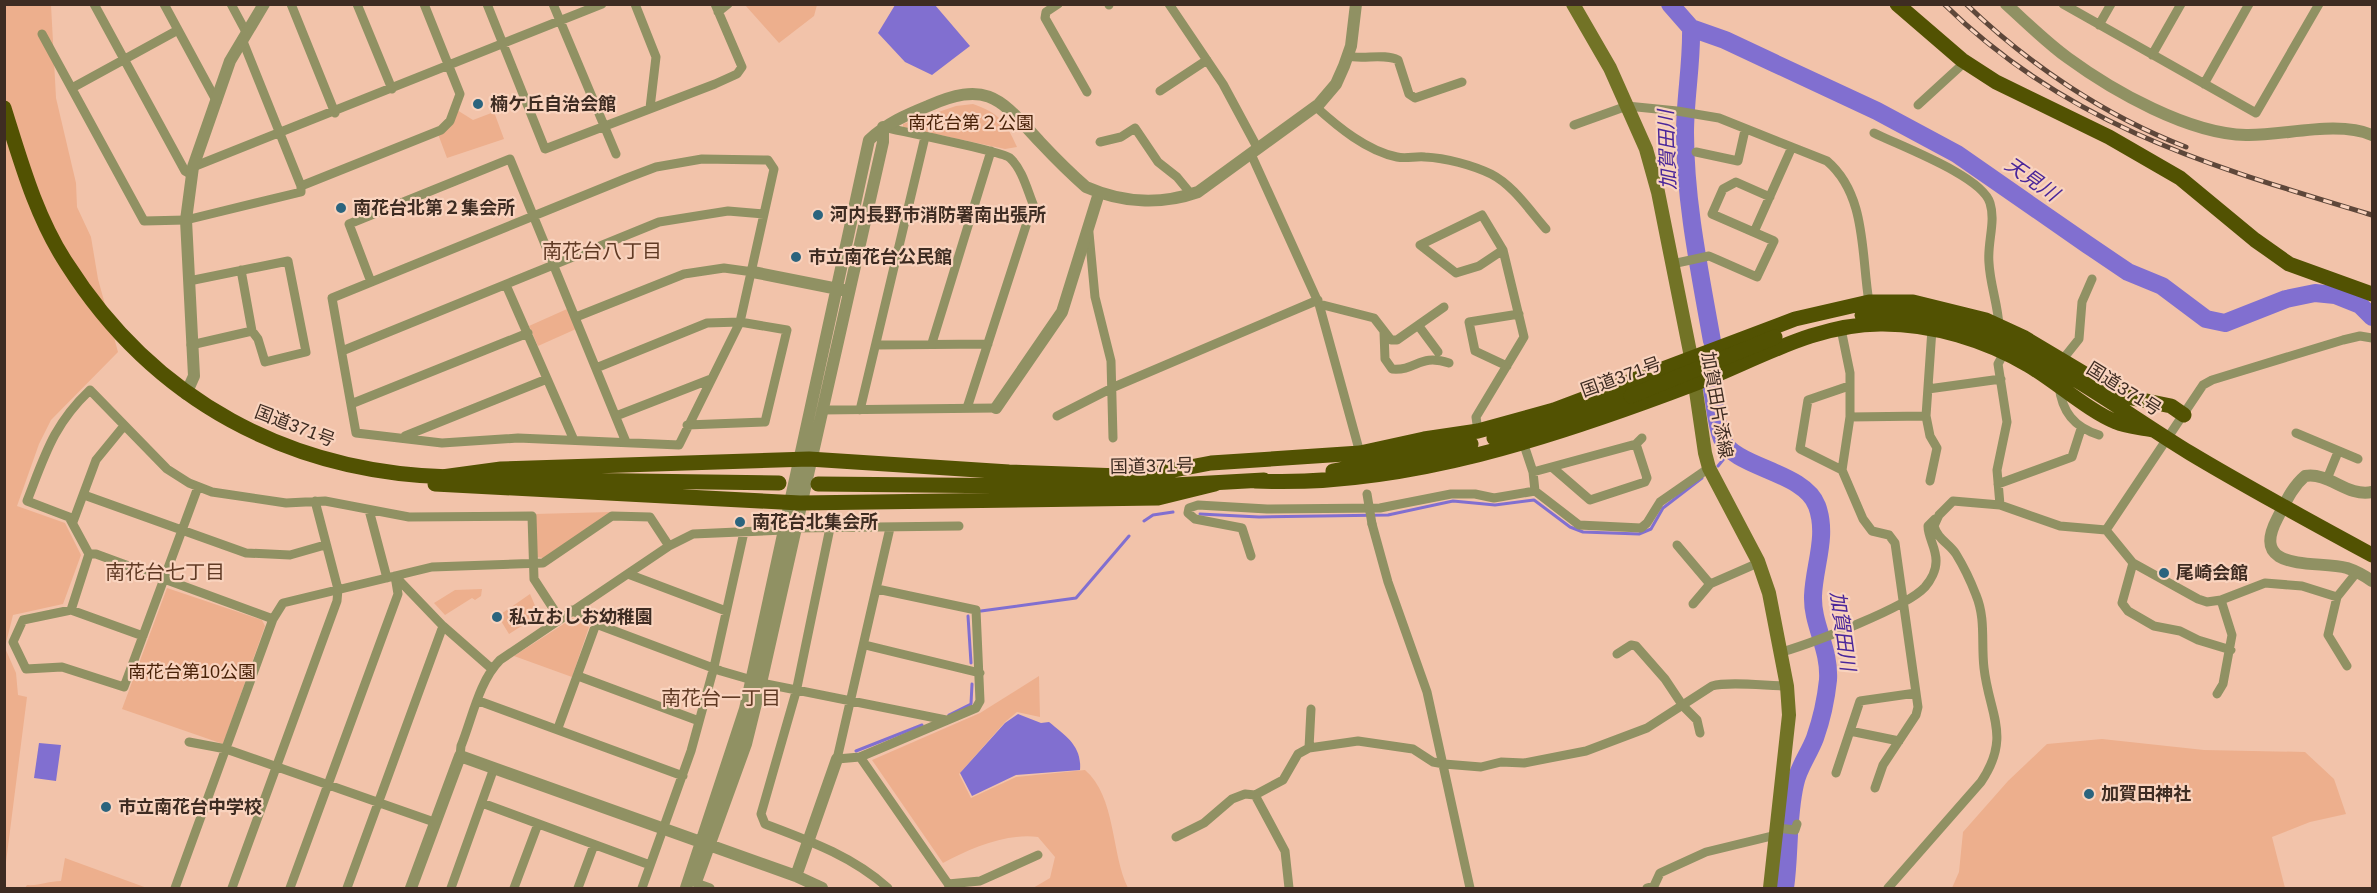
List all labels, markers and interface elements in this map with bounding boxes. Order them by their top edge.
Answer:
place label: 楠ケ丘自治会館 [490,94,616,114]
marker: 楠ケ丘自治会館 [471,97,485,111]
water label: 加賀田川 [1655,108,1679,190]
park label: 南花台第２公園 [908,113,1034,133]
water label: 天見川 [2001,153,2065,206]
place label: 南花台北第２集会所 [353,198,515,218]
marker: 南花台北第２集会所 [334,201,348,215]
place label: 河内長野市消防署南出張所 [830,205,1046,225]
marker: 河内長野市消防署南出張所 [811,208,825,222]
district label: 南花台八丁目 [542,240,662,262]
place label: 市立南花台公民館 [808,247,952,267]
marker: 市立南花台公民館 [789,250,803,264]
street label: 加賀田片添線 [1698,350,1736,460]
street label: 国道371号 [1578,353,1664,401]
street label: 国道371号 [2083,358,2165,420]
street label: 国道371号 [252,402,338,450]
street label: 国道371号 [1110,455,1194,477]
place label: 南花台北集会所 [752,512,878,532]
marker: 南花台北集会所 [733,515,747,529]
district label: 南花台七丁目 [105,561,225,583]
place label: 尾崎会館 [2176,563,2248,583]
marker: 尾崎会館 [2157,566,2171,580]
water label: 加賀田川 [1827,590,1860,674]
place label: 私立おしお幼稚園 [509,607,653,627]
marker: 私立おしお幼稚園 [490,610,504,624]
park label: 南花台第10公園 [128,662,256,682]
district label: 南花台一丁目 [661,687,781,709]
place label: 加賀田神社 [2101,784,2191,804]
marker: 加賀田神社 [2082,787,2096,801]
place label: 市立南花台中学校 [118,797,262,817]
marker: 市立南花台中学校 [99,800,113,814]

